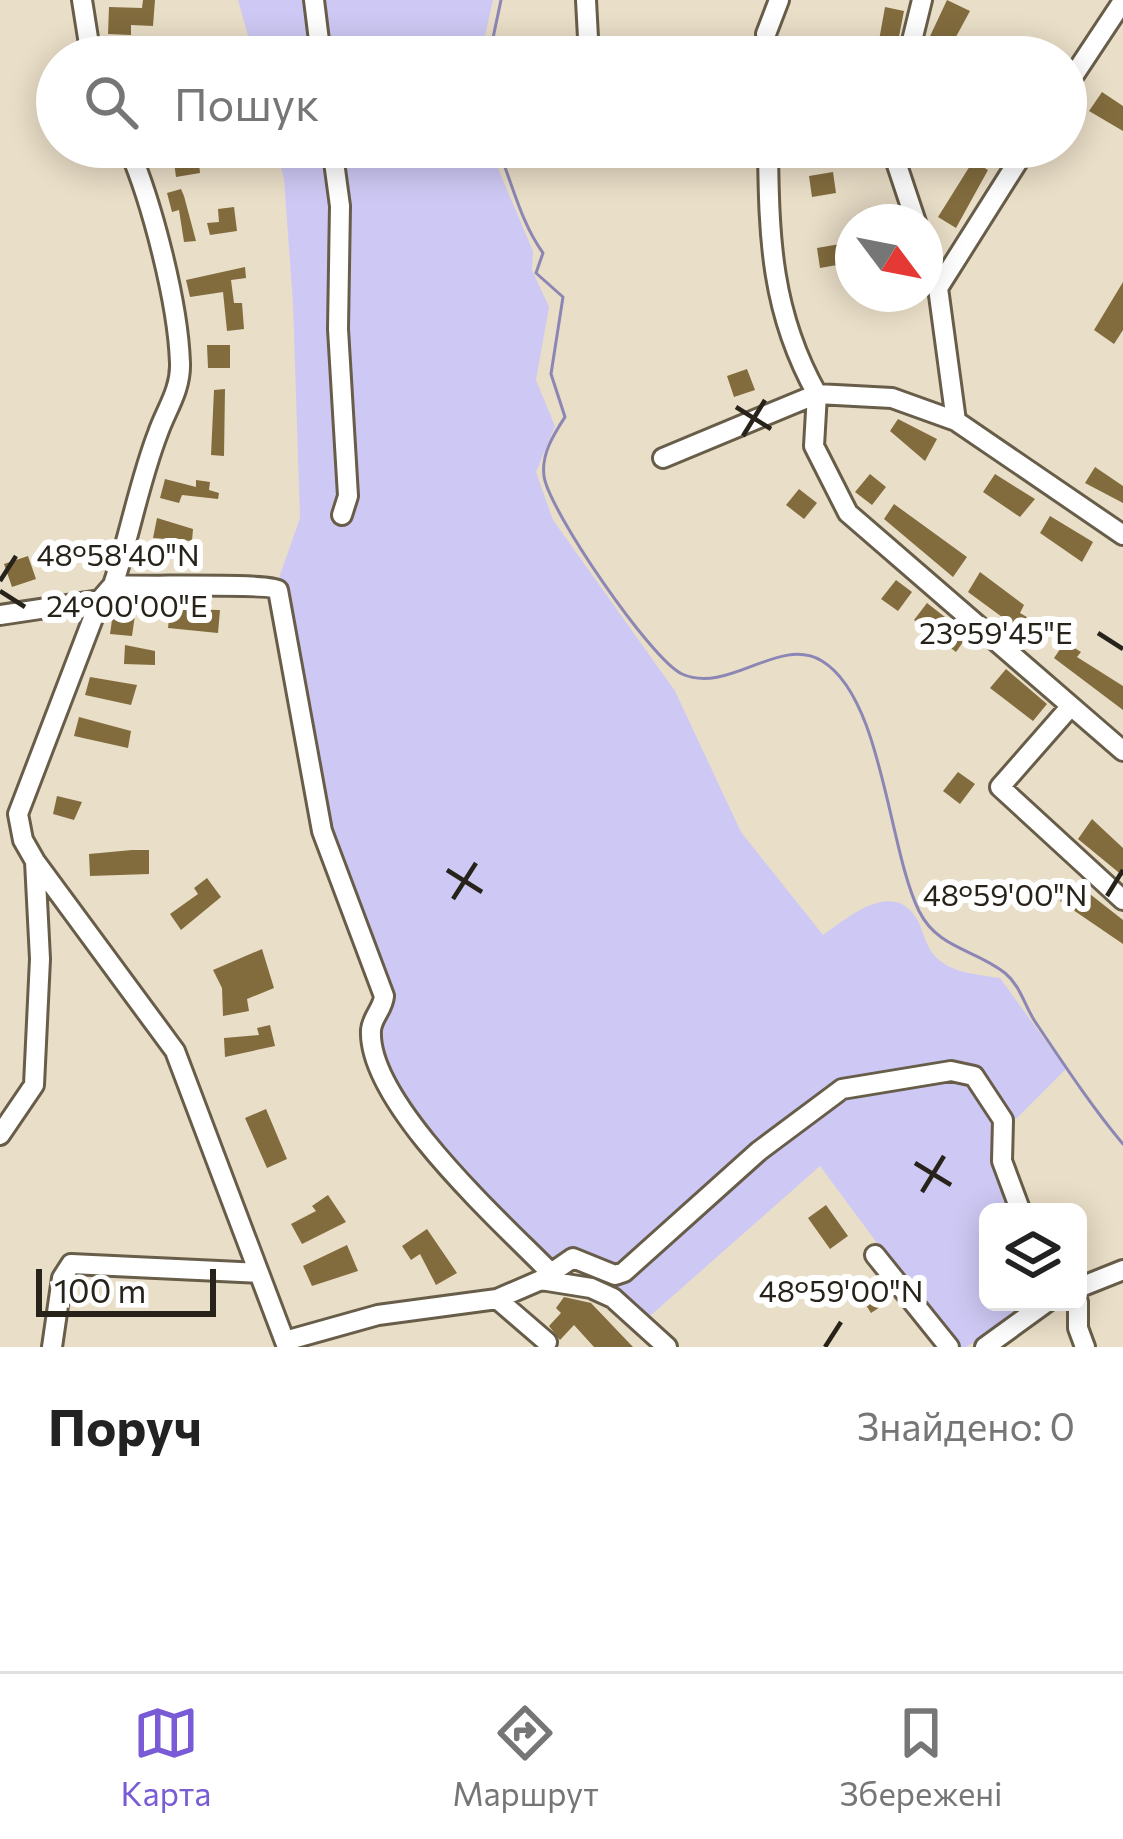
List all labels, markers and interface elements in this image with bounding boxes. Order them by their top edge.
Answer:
search box [36,36,1087,168]
icon: search [78,69,144,135]
text: Пошук [174,75,319,130]
north arrow [835,204,943,312]
text: 48°58'40"N [36,535,200,572]
text: 24°00'00"E [46,586,208,623]
text: 23°59'45"E [919,613,1073,650]
text: 48°59'00"N [923,875,1087,912]
map controls [979,1203,1087,1311]
button: layers [979,1203,1087,1311]
scale bar [36,1263,216,1316]
text: 100 m [54,1269,146,1310]
text: 48°59'00"N [759,1271,923,1308]
text: Поруч [48,1394,202,1457]
text: Знайдено: 0 [857,1401,1075,1449]
tab: Карта [120,1700,211,1813]
tab: Маршрут [452,1700,599,1813]
tab: Збережені [839,1700,1003,1813]

